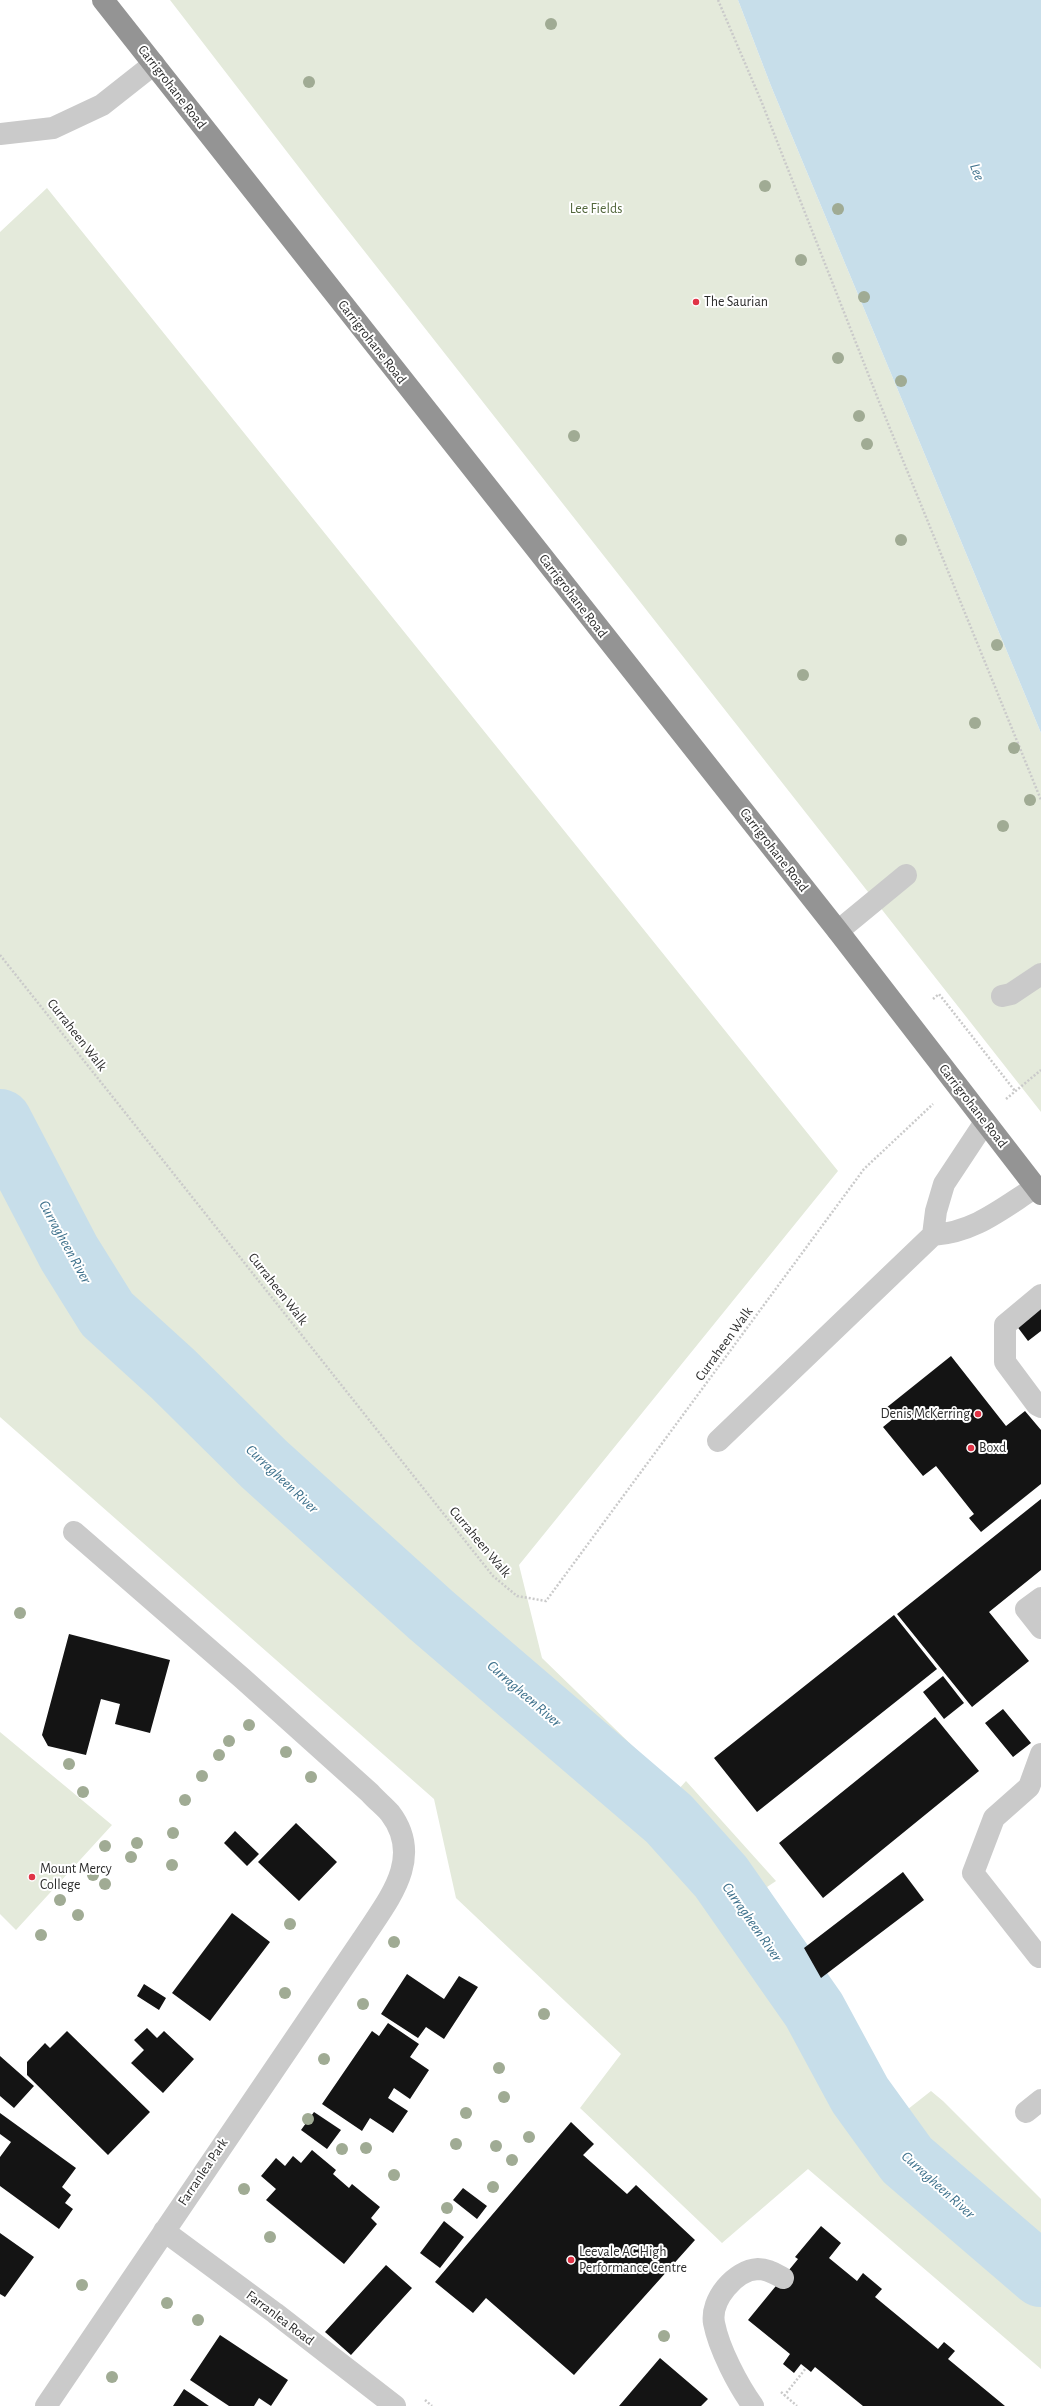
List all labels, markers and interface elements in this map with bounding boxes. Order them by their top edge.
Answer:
street label: Carrigrohane Road [134,42,210,132]
water label: Lee [966,161,988,183]
park label: Lee Fields [570,201,622,217]
place label: The Saurian [704,294,768,310]
street label: Carrigrohane Road [334,297,410,387]
marker: The Saurian [691,297,701,307]
street label: Carrigrohane Road [535,551,611,641]
street label: Carrigrohane Road [736,805,812,895]
street label: Curraheen Walk [44,995,110,1075]
street label: Carrigrohane Road [935,1061,1011,1151]
water label: Curragheen River [35,1197,95,1287]
street label: Curraheen Walk [245,1249,311,1329]
street label: Curraheen Walk [692,1304,756,1384]
place label: Denis McKerring [880,1406,970,1422]
marker: Denis McKerring [973,1409,983,1419]
place label: Boxd [979,1440,1006,1456]
water label: Curragheen River [242,1441,322,1517]
marker: Boxd [966,1443,976,1453]
street label: Curraheen Walk [446,1503,514,1581]
water label: Curragheen River [483,1657,565,1731]
place label: Mount Mercy College [40,1861,112,1894]
marker: Mount Mercy College [27,1872,37,1882]
water label: Curragheen River [718,1879,786,1965]
street label: Farranlea Park [174,2135,232,2209]
water label: Curragheen River [898,2147,978,2223]
place label: Leevale AC High Performance Centre [579,2244,687,2276]
marker: Leevale AC High Performance Centre [566,2255,576,2265]
street label: Farranlea Road [243,2287,317,2349]

